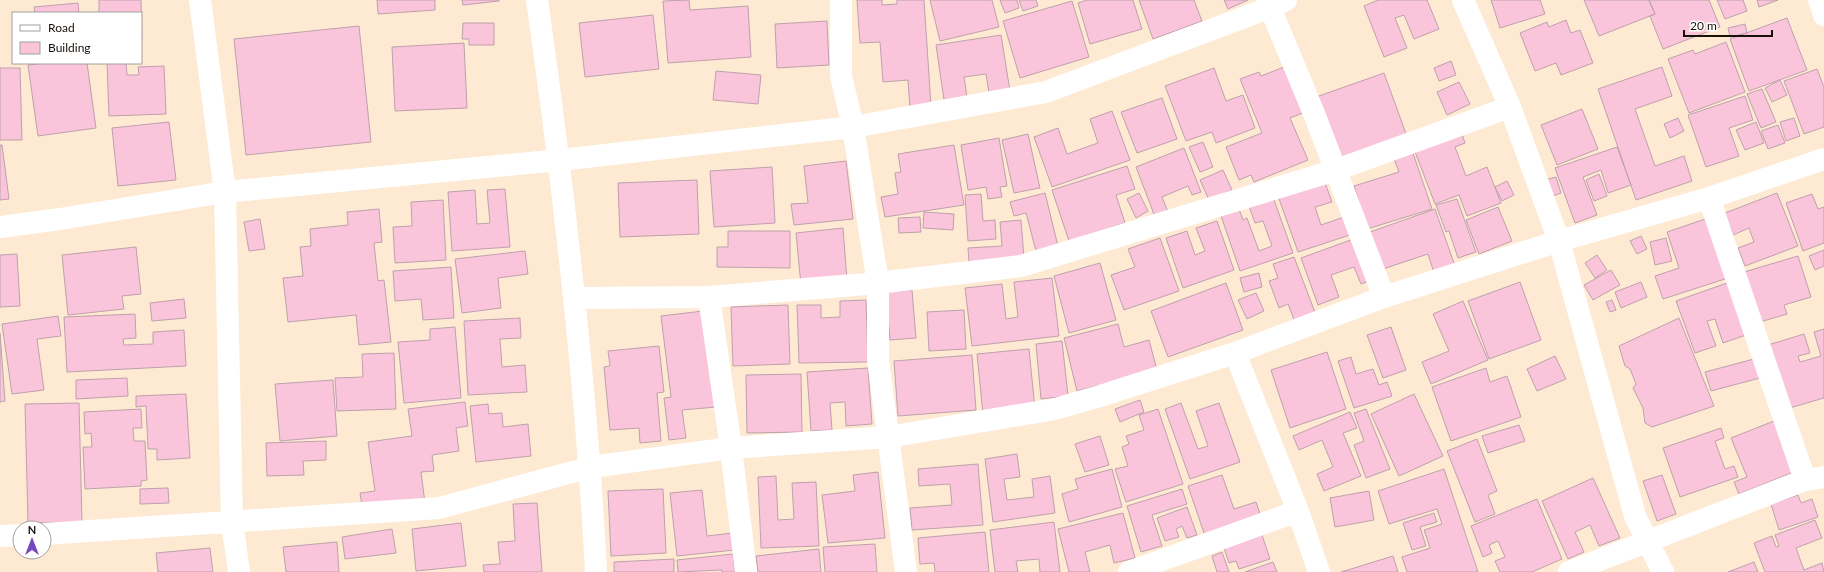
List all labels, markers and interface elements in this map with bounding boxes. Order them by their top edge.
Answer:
legend [12,12,142,64]
scale bar [1684,12,1772,38]
text: 20 m [1690,18,1717,33]
text: Road [48,20,75,35]
text: Building [48,40,91,55]
north arrow [12,520,52,560]
text: N [28,523,36,536]

